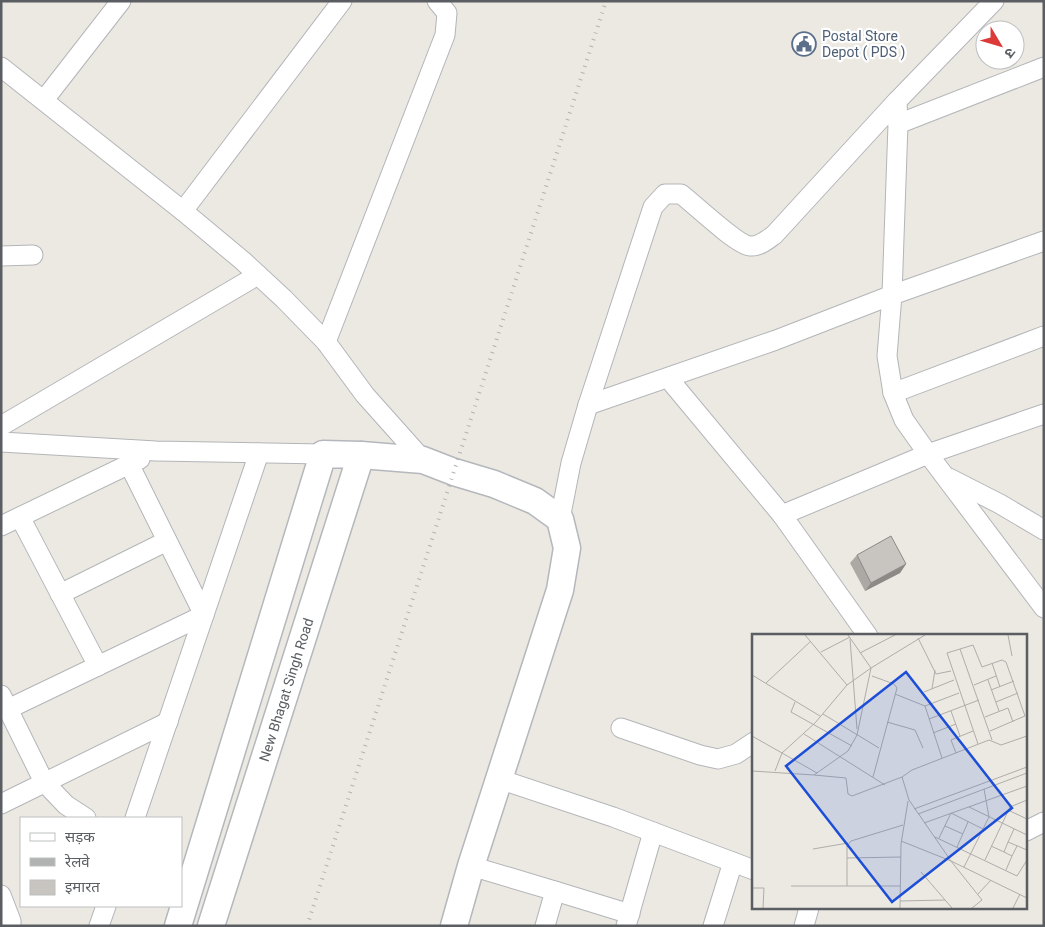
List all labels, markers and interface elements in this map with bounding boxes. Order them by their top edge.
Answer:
north arrow [975,20,1025,70]
place label: Postal Store Depot ( PDS ) [822,28,905,61]
public building icon: Postal Store Depot ( PDS ) [791,31,817,57]
text: उ [1001,45,1019,62]
street label: New Bhagat Singh Road [256,616,317,763]
inset map [752,634,1028,910]
legend [20,817,182,907]
text: सड़क [65,828,95,846]
text: रेलवे [64,853,90,871]
text: इमारत [65,878,100,896]

